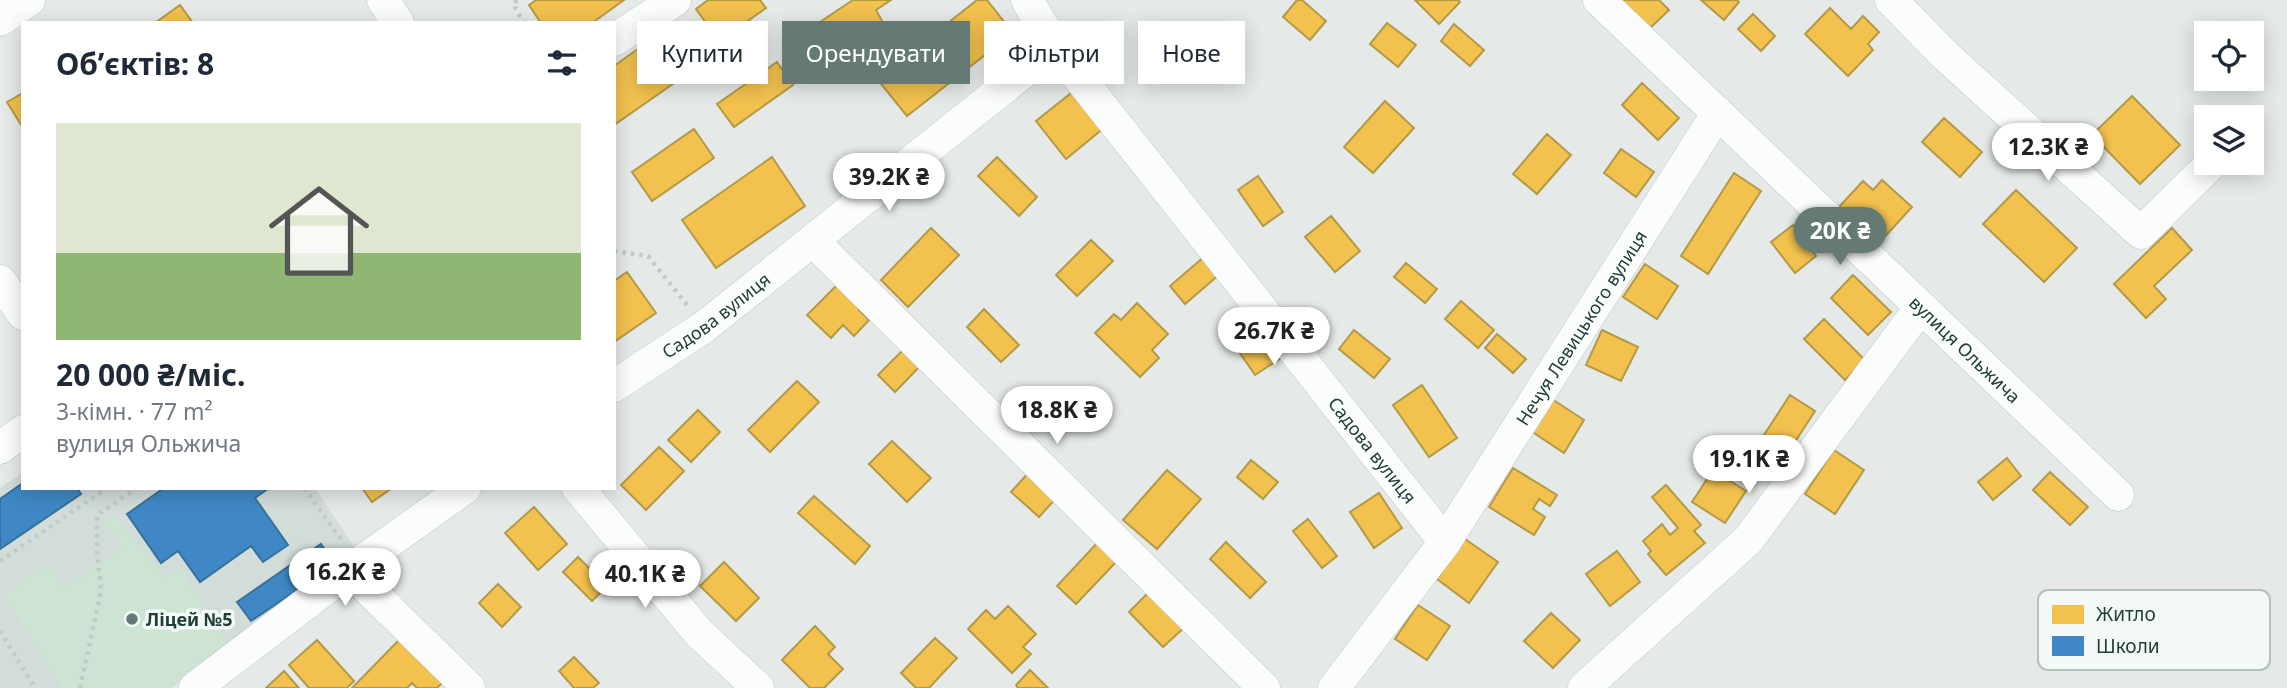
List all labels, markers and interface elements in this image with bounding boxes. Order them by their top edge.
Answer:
chip: Купити [637,21,768,84]
chip: Орендувати [782,21,970,84]
chip: Фільтри [984,21,1124,84]
chip: Нове [1138,21,1245,84]
map controls [2194,21,2264,175]
button: locate [2194,21,2264,91]
text: Об’єктів: 8 [56,43,214,84]
icon: filters [543,44,581,82]
button: layers [2194,105,2264,175]
pin: 12.3K ₴ [1983,124,2113,183]
text: 12.3K ₴ [2008,130,2088,162]
pin: 39.2K ₴ [824,154,954,213]
text: 39.2K ₴ [849,160,929,192]
icon: home [256,168,382,294]
pin: 20K ₴ [1791,208,1889,267]
text: 20K ₴ [1810,214,1870,246]
street label: Нечуя Левицького вулиця [1510,226,1652,430]
street label: Садова вулиця [657,267,775,364]
street label: вулиця Ольжича [1904,290,2026,408]
pin: 26.7K ₴ [1209,308,1339,367]
text: 26.7K ₴ [1234,314,1314,346]
text: 20 000 ₴/міс. [56,354,246,395]
pin: 18.8K ₴ [992,386,1122,446]
street label: Садова вулиця [1323,392,1422,508]
text: 18.8K ₴ [1017,393,1097,425]
text: 3-кімн. · 77 m² [56,395,213,427]
text: вулиця Ольжича [56,427,241,459]
pin: 19.1K ₴ [1684,435,1814,495]
text: 19.1K ₴ [1709,442,1789,474]
pin: 16.2K ₴ [280,548,410,608]
pin: 40.1K ₴ [580,550,710,610]
text: 16.2K ₴ [305,555,385,587]
text: 40.1K ₴ [605,557,685,589]
legend [2038,590,2270,670]
text: Житло [2096,601,2156,627]
place label: Ліцей №5 [146,607,233,631]
marker: Ліцей №5 [124,611,140,627]
text: Школи [2096,633,2160,659]

